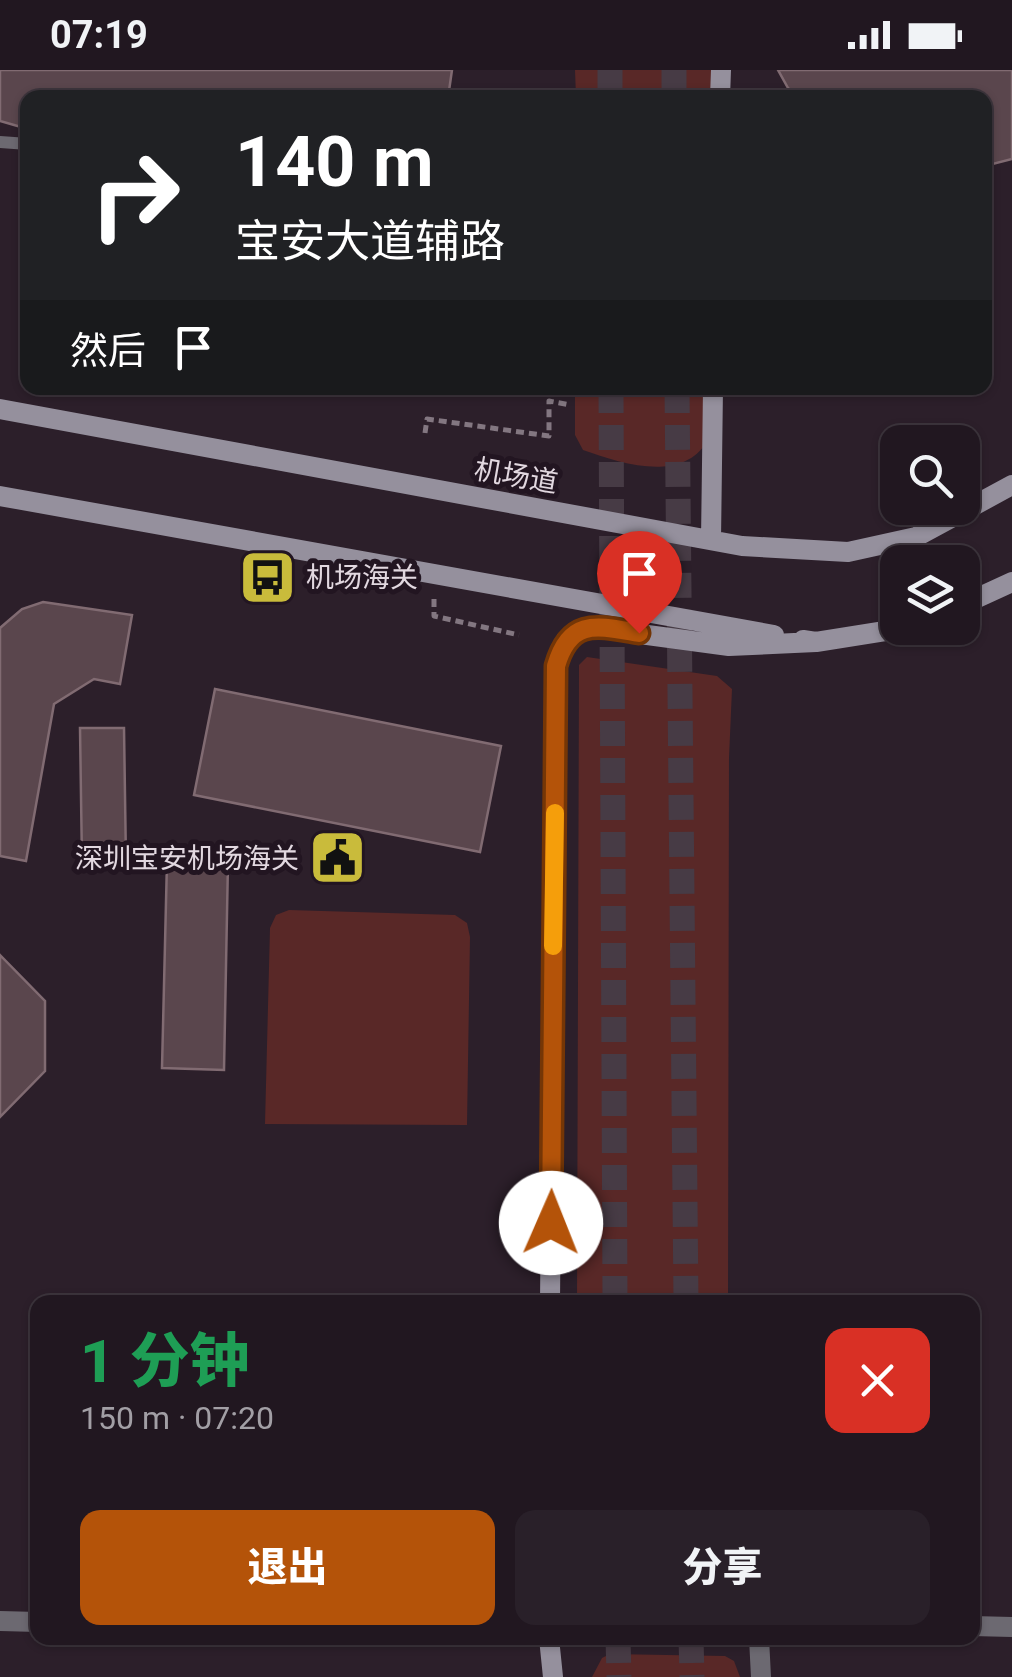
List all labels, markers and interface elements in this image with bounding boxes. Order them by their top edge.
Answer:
text: 07:19 [50,13,148,57]
text: 140 m [235,121,434,203]
icon: right [70,130,200,260]
text: 宝安大道辅路 [235,215,505,268]
icon: arrive [166,320,221,375]
text: 然后 [70,329,146,373]
map controls [880,425,980,645]
button: search [880,425,980,525]
street label: 机场道 [472,452,560,500]
pin [597,531,682,634]
button: layers [880,545,980,645]
icon: arrive [612,546,667,601]
bus stop icon: 机场海关 [237,547,297,607]
place label: 机场海关 [306,561,418,594]
public building icon: 深圳宝安机场海关 [308,828,368,888]
place label: 深圳宝安机场海关 [75,842,299,875]
position arrow [499,1171,603,1275]
text: 1 分钟 [80,1326,250,1397]
button: close [825,1328,930,1433]
text: 150 m · 07:20 [80,1399,274,1437]
button: 退出 [80,1510,495,1625]
button: 分享 [515,1510,930,1625]

